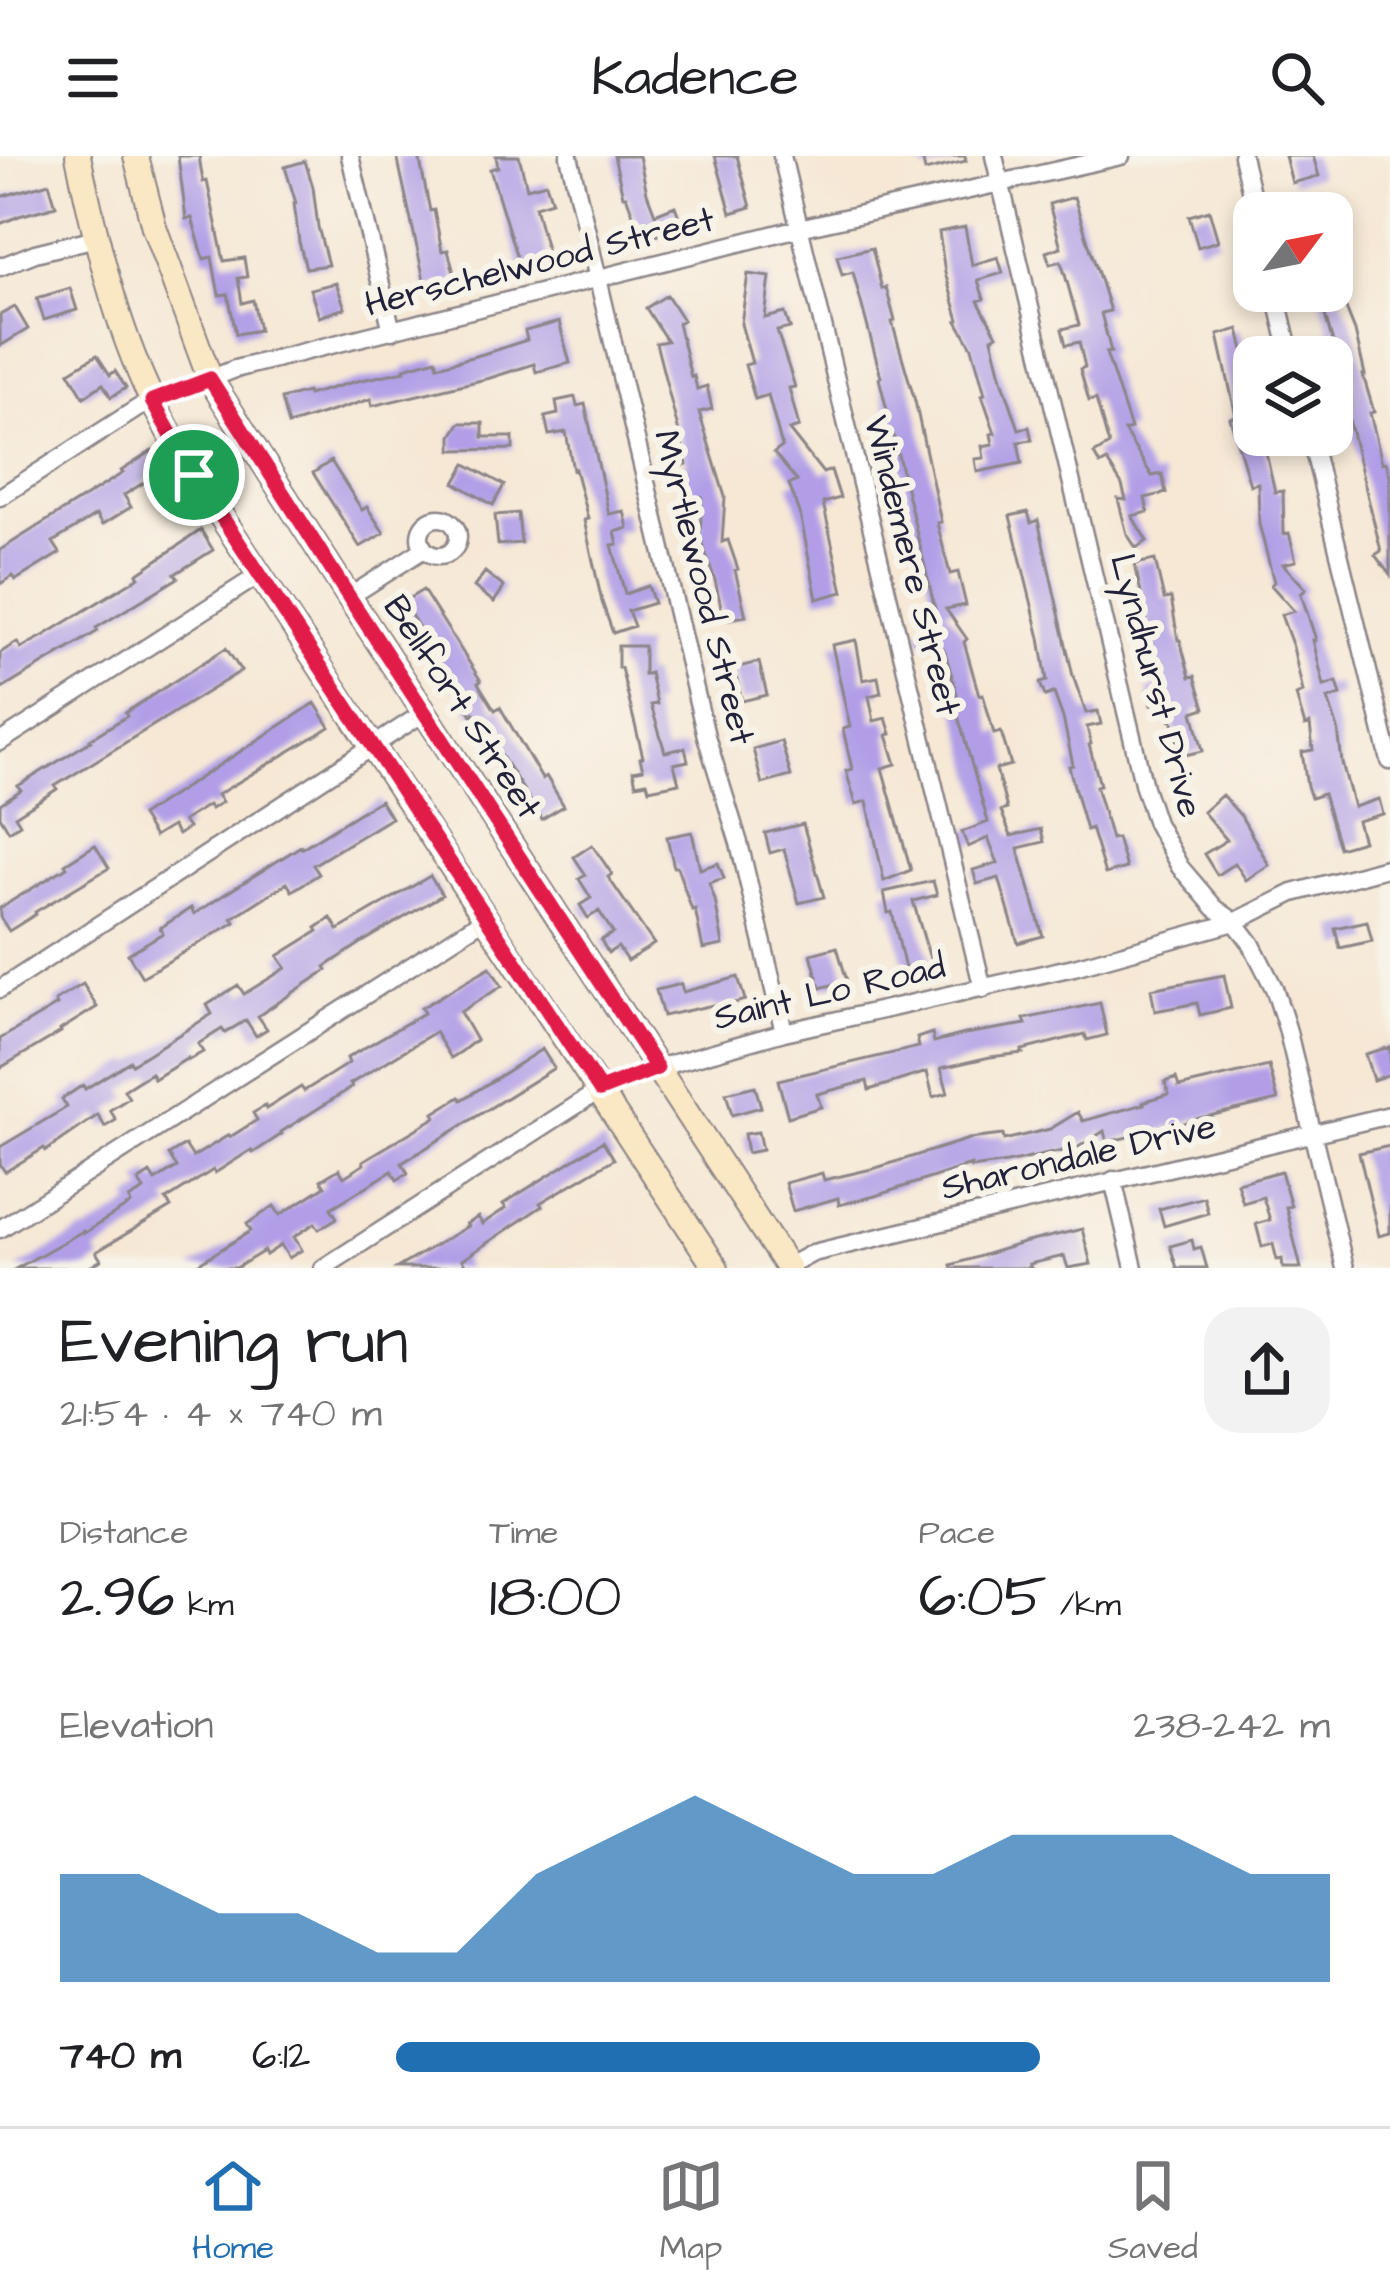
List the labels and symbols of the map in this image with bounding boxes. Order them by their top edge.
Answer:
north arrow [1233,192,1353,312]
street label: Herschelwood Street [360,194,720,331]
street label: Windemere Street [850,410,974,721]
pin [143,424,245,526]
street label: Myrtlewood Street [640,425,767,751]
street label: Lyndhurst Drive [1096,548,1215,823]
street label: Bellfort Street [370,585,554,830]
street label: Saint Lo Road [709,941,950,1044]
street label: Sharondale Drive [936,1101,1221,1214]

